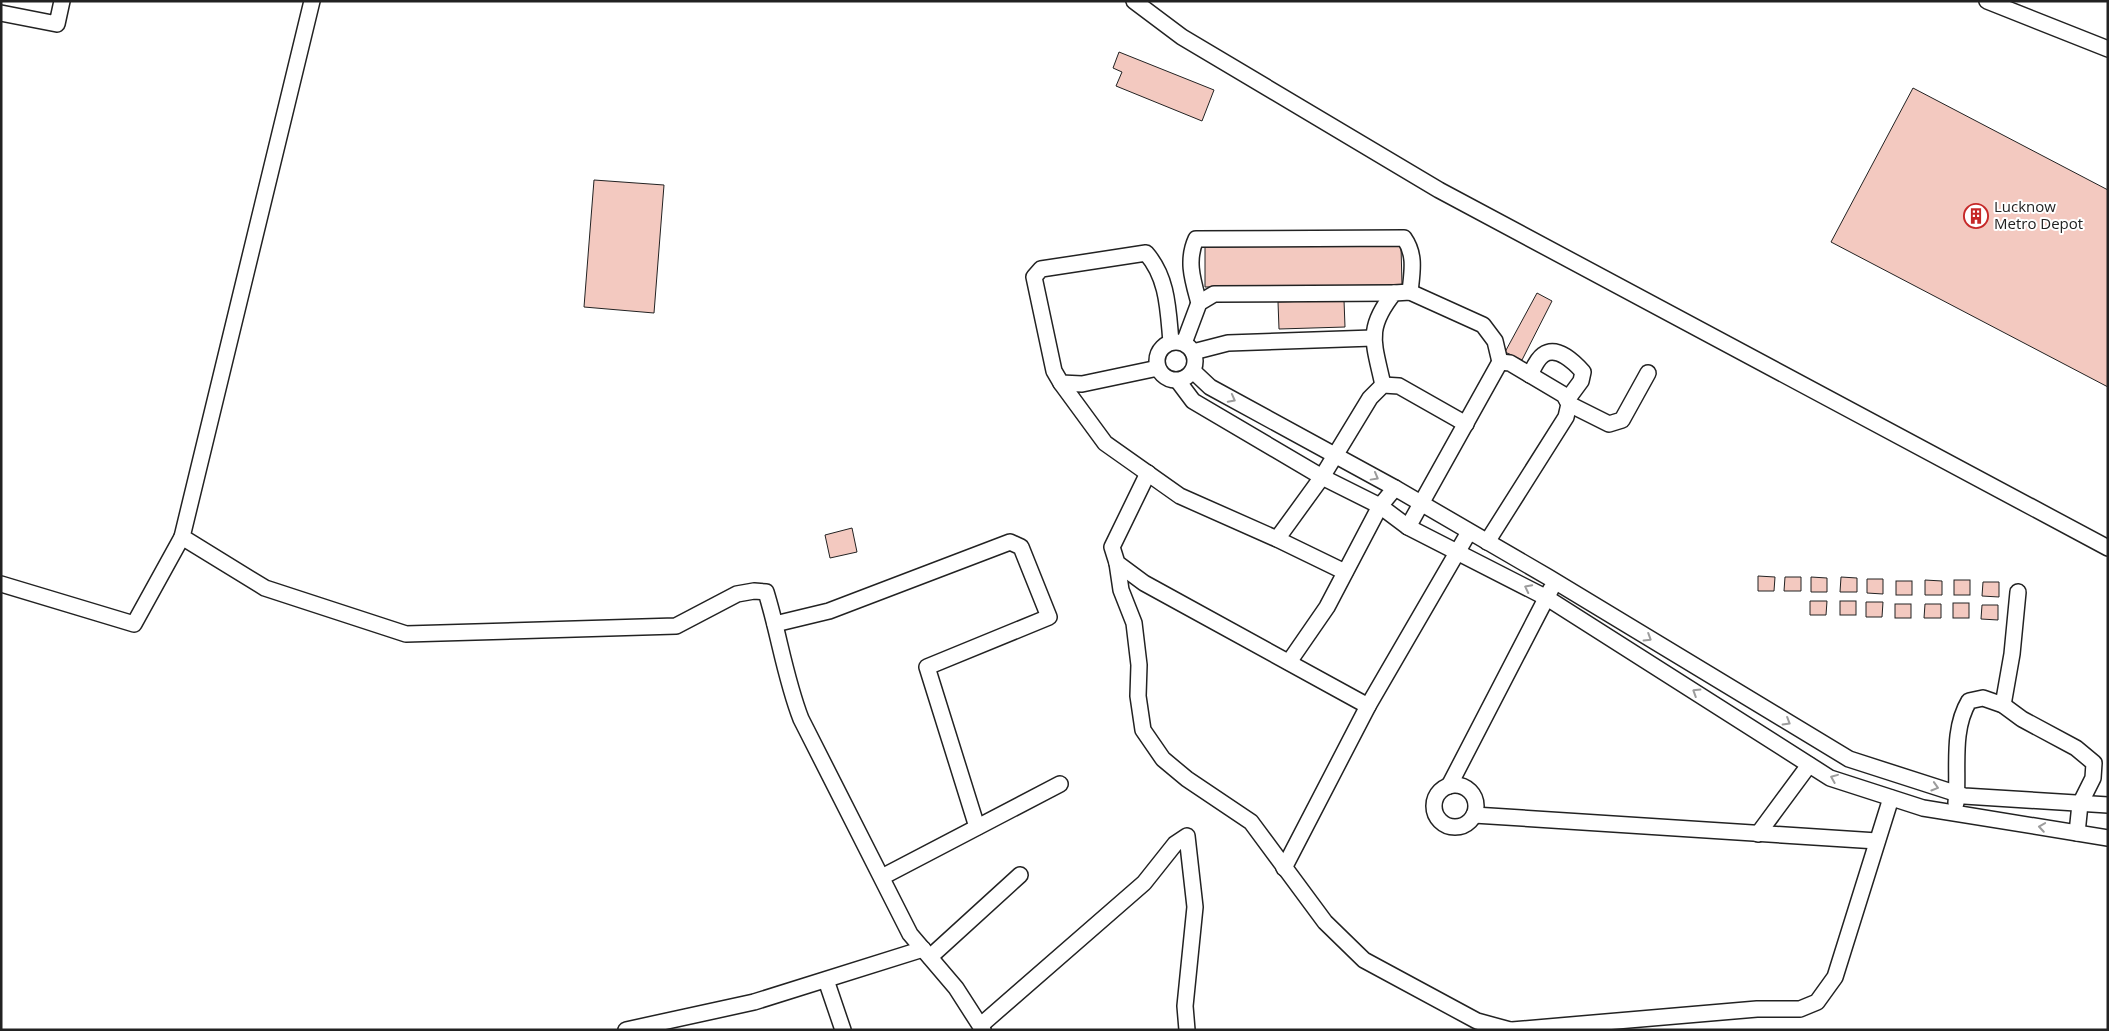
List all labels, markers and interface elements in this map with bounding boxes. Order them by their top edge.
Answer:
place label: Lucknow Metro Depot [1994,196,2083,233]
building icon: Lucknow Metro Depot [1963,203,1989,229]
one-way arrow [1227,393,1236,403]
one-way arrow [1370,471,1379,481]
one-way arrow [1525,584,1534,594]
one-way arrow [1642,632,1651,642]
one-way arrow [1692,689,1701,699]
one-way arrow [1781,716,1790,726]
one-way arrow [1830,774,1839,785]
one-way arrow [1930,781,1938,791]
one-way arrow [2038,823,2047,833]

